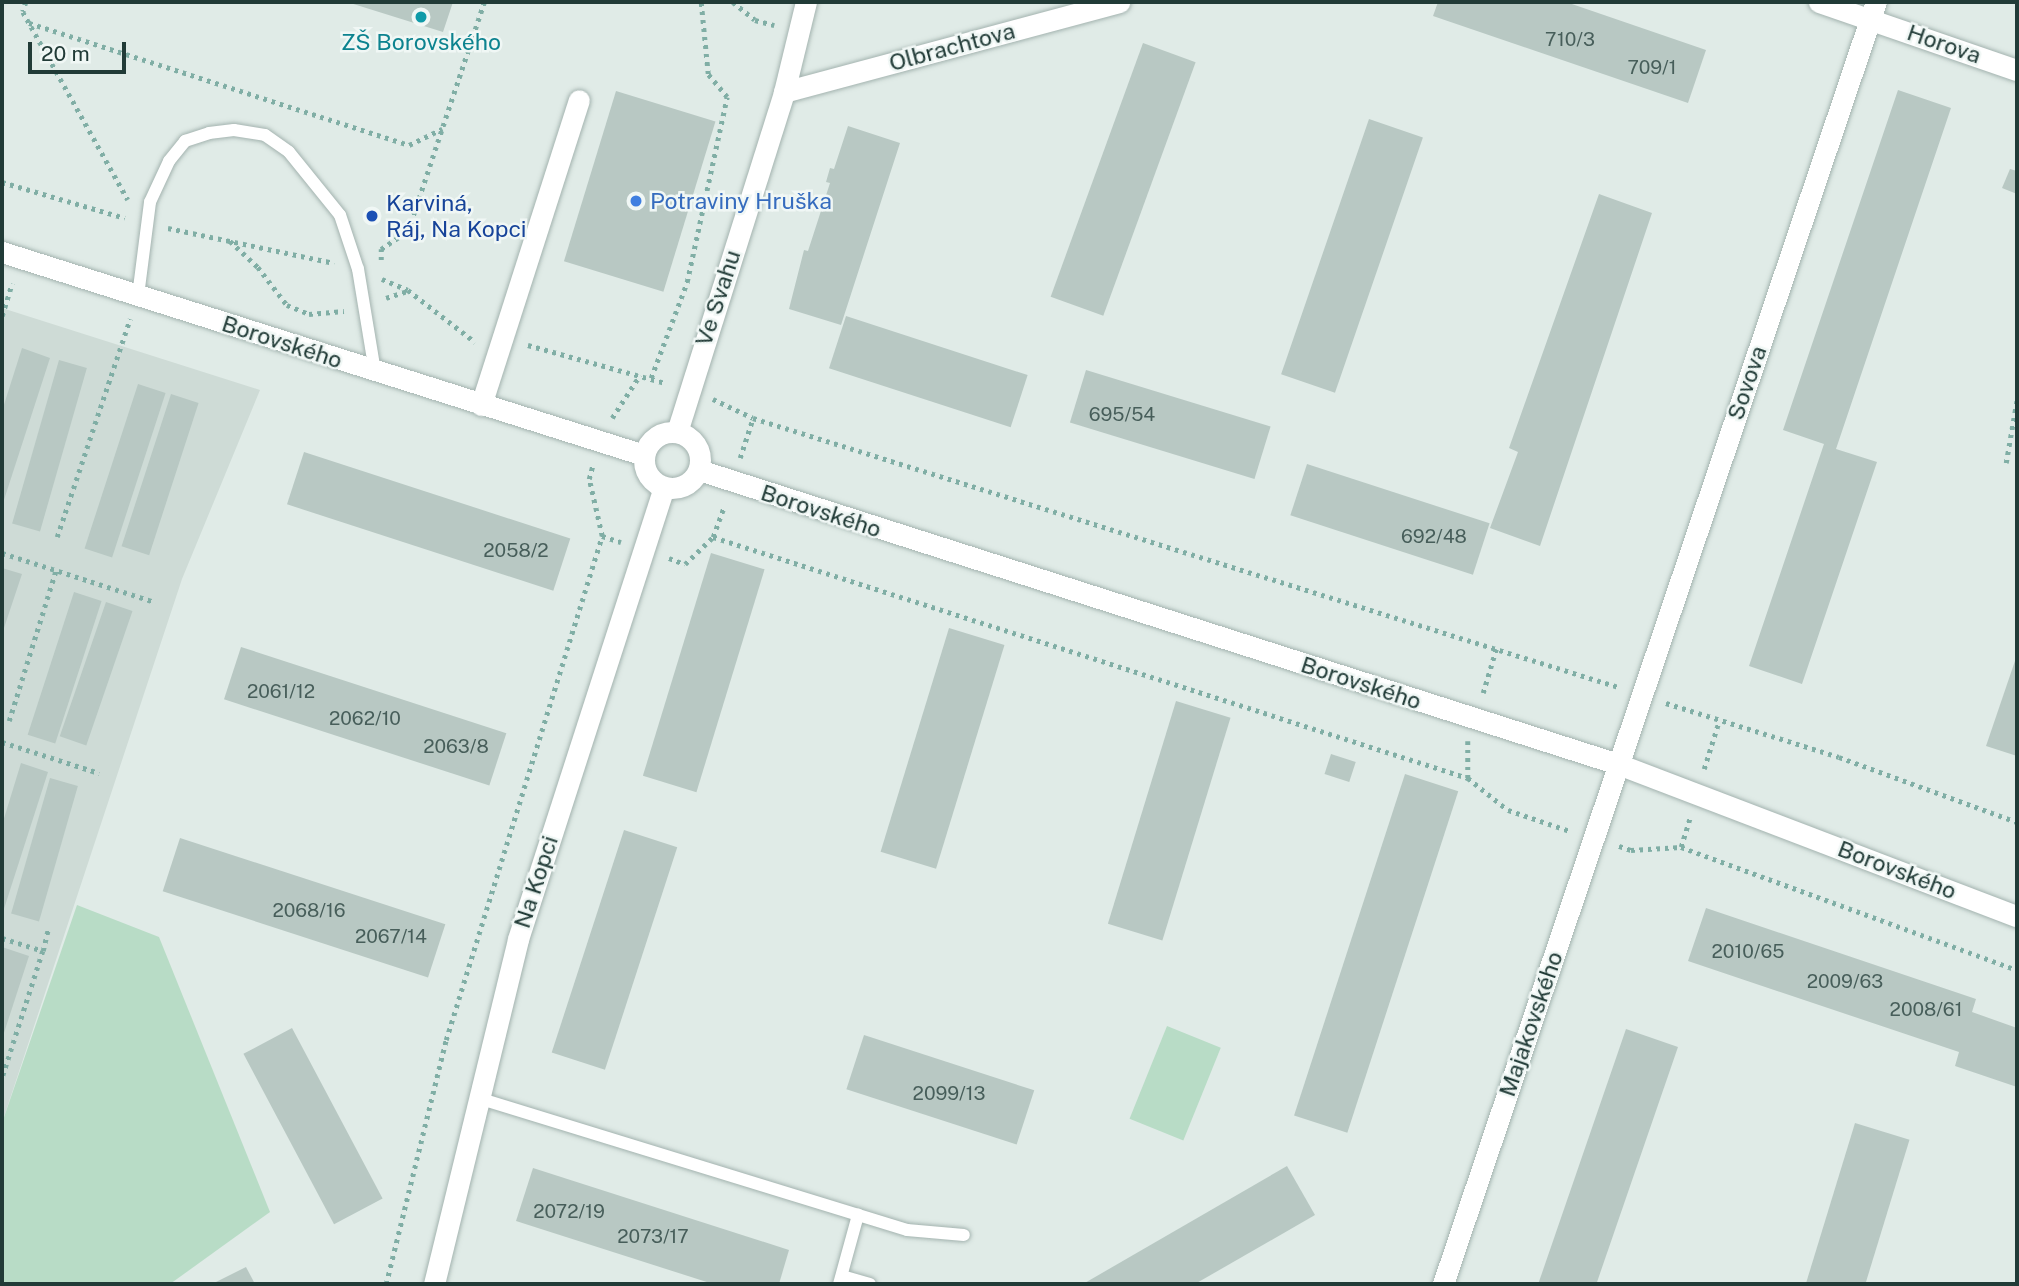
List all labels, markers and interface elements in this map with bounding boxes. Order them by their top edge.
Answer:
marker: ZŠ Borovského [413,9,429,25]
street label: Olbrachtova [886,17,1018,77]
street label: Horova [1904,19,1984,69]
scale bar [32,28,130,72]
place label: ZŠ Borovského [341,28,501,56]
house number: 710/3 [1545,29,1595,51]
text: 20 m [41,41,90,66]
house number: 709/1 [1628,57,1676,79]
place label: Potraviny Hruška [650,187,832,215]
place label: Karviná, Ráj, Na Kopci [386,189,527,243]
marker: Potraviny Hruška [628,193,644,209]
marker: Karviná, Ráj, Na Kopci [364,208,380,224]
street label: Ve Svahu [690,247,746,349]
street label: Borovského [218,310,346,374]
street label: Sovova [1722,342,1772,424]
house number: 695/54 [1089,404,1155,426]
street label: Borovského [757,479,885,543]
house number: 692/48 [1401,526,1467,548]
house number: 2058/2 [483,540,549,562]
street label: Borovského [1297,651,1425,715]
house number: 2061/12 [247,681,315,703]
house number: 2062/10 [329,708,401,730]
house number: 2063/8 [423,736,489,758]
street label: Na Kopci [508,832,564,932]
street label: Borovského [1834,835,1960,905]
house number: 2068/16 [272,900,346,922]
house number: 2067/14 [355,926,427,948]
house number: 2010/65 [1712,941,1784,963]
street label: Majakovského [1493,948,1569,1100]
house number: 2009/63 [1807,971,1883,993]
house number: 2008/61 [1890,999,1962,1021]
house number: 2099/13 [913,1083,985,1105]
house number: 2072/19 [533,1201,605,1223]
house number: 2073/17 [617,1226,689,1248]

